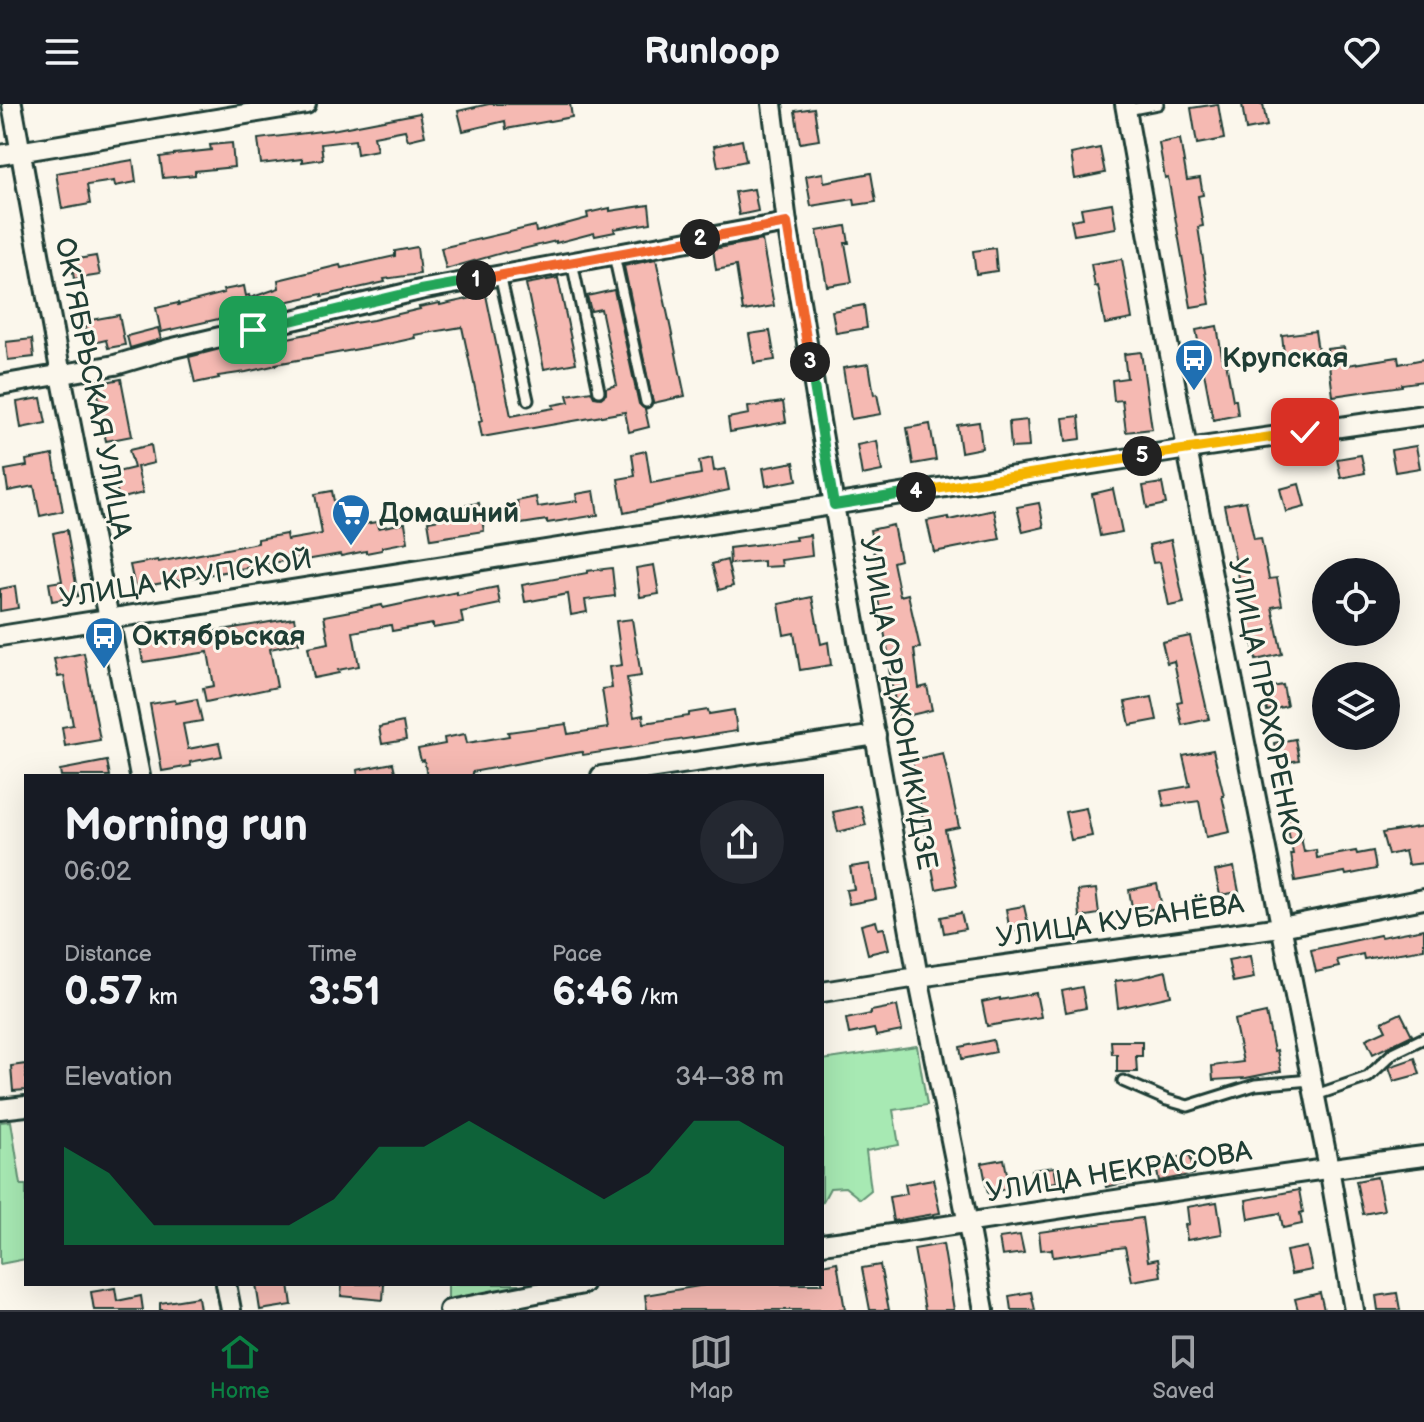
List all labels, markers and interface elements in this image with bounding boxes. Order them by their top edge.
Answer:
icon: menu [40,30,84,74]
icon: heart [1340,30,1384,74]
text: Runloop [644,31,780,74]
pin: 2 [680,219,720,259]
text: 2 [693,225,707,252]
street label: ОКТЯБРЬСКАЯ УЛИЦА [48,235,139,542]
pin: 1 [456,260,496,300]
text: 1 [471,266,481,293]
pin [219,296,287,364]
icon: arrive [231,308,275,352]
bus stop icon: Крупская [1173,337,1215,392]
pin: 3 [790,342,830,382]
place label: Крупская [1222,342,1349,375]
text: 3 [804,348,816,375]
pin [1271,398,1339,466]
icon: check [1283,410,1327,454]
pin: 5 [1122,436,1162,476]
text: 5 [1136,442,1148,469]
pin: 4 [896,472,936,512]
text: 4 [910,478,922,505]
supermarket icon: Домашний [330,492,372,547]
place label: Домашний [379,497,519,530]
street label: УЛИЦА ОРДЖОНИКИДЗЕ [852,533,944,873]
street label: УЛИЦА КРУПСКОЙ [57,543,315,615]
street label: УЛИЦА ПРОХОРЕНКО [1221,556,1309,848]
map controls [1312,558,1400,750]
button: locate [1312,558,1400,646]
bus stop icon: Октябрьская [83,615,125,670]
place label: Октябрьская [132,620,306,653]
button: layers [1312,662,1400,750]
text: Morning run [64,800,308,853]
button: share [700,800,784,884]
text: 06:02 [64,857,131,888]
street label: УЛИЦА КУБАНЁВА [994,887,1247,955]
text: Distance [64,941,152,968]
text: Time [308,941,357,968]
text: Pace [552,941,602,968]
text: 0.57 [64,968,143,1016]
text: 3:51 [308,968,381,1016]
text: 6:46 [552,968,634,1016]
text: km [143,984,178,1011]
text: /km [634,984,679,1011]
text: Elevation [64,1062,172,1093]
text: 34–38 m [675,1062,784,1093]
street label: УЛИЦА НЕКРАСОВА [984,1135,1255,1209]
tab: Home [210,1330,270,1405]
tab: Map [689,1330,733,1405]
tab: Saved [1153,1330,1214,1405]

